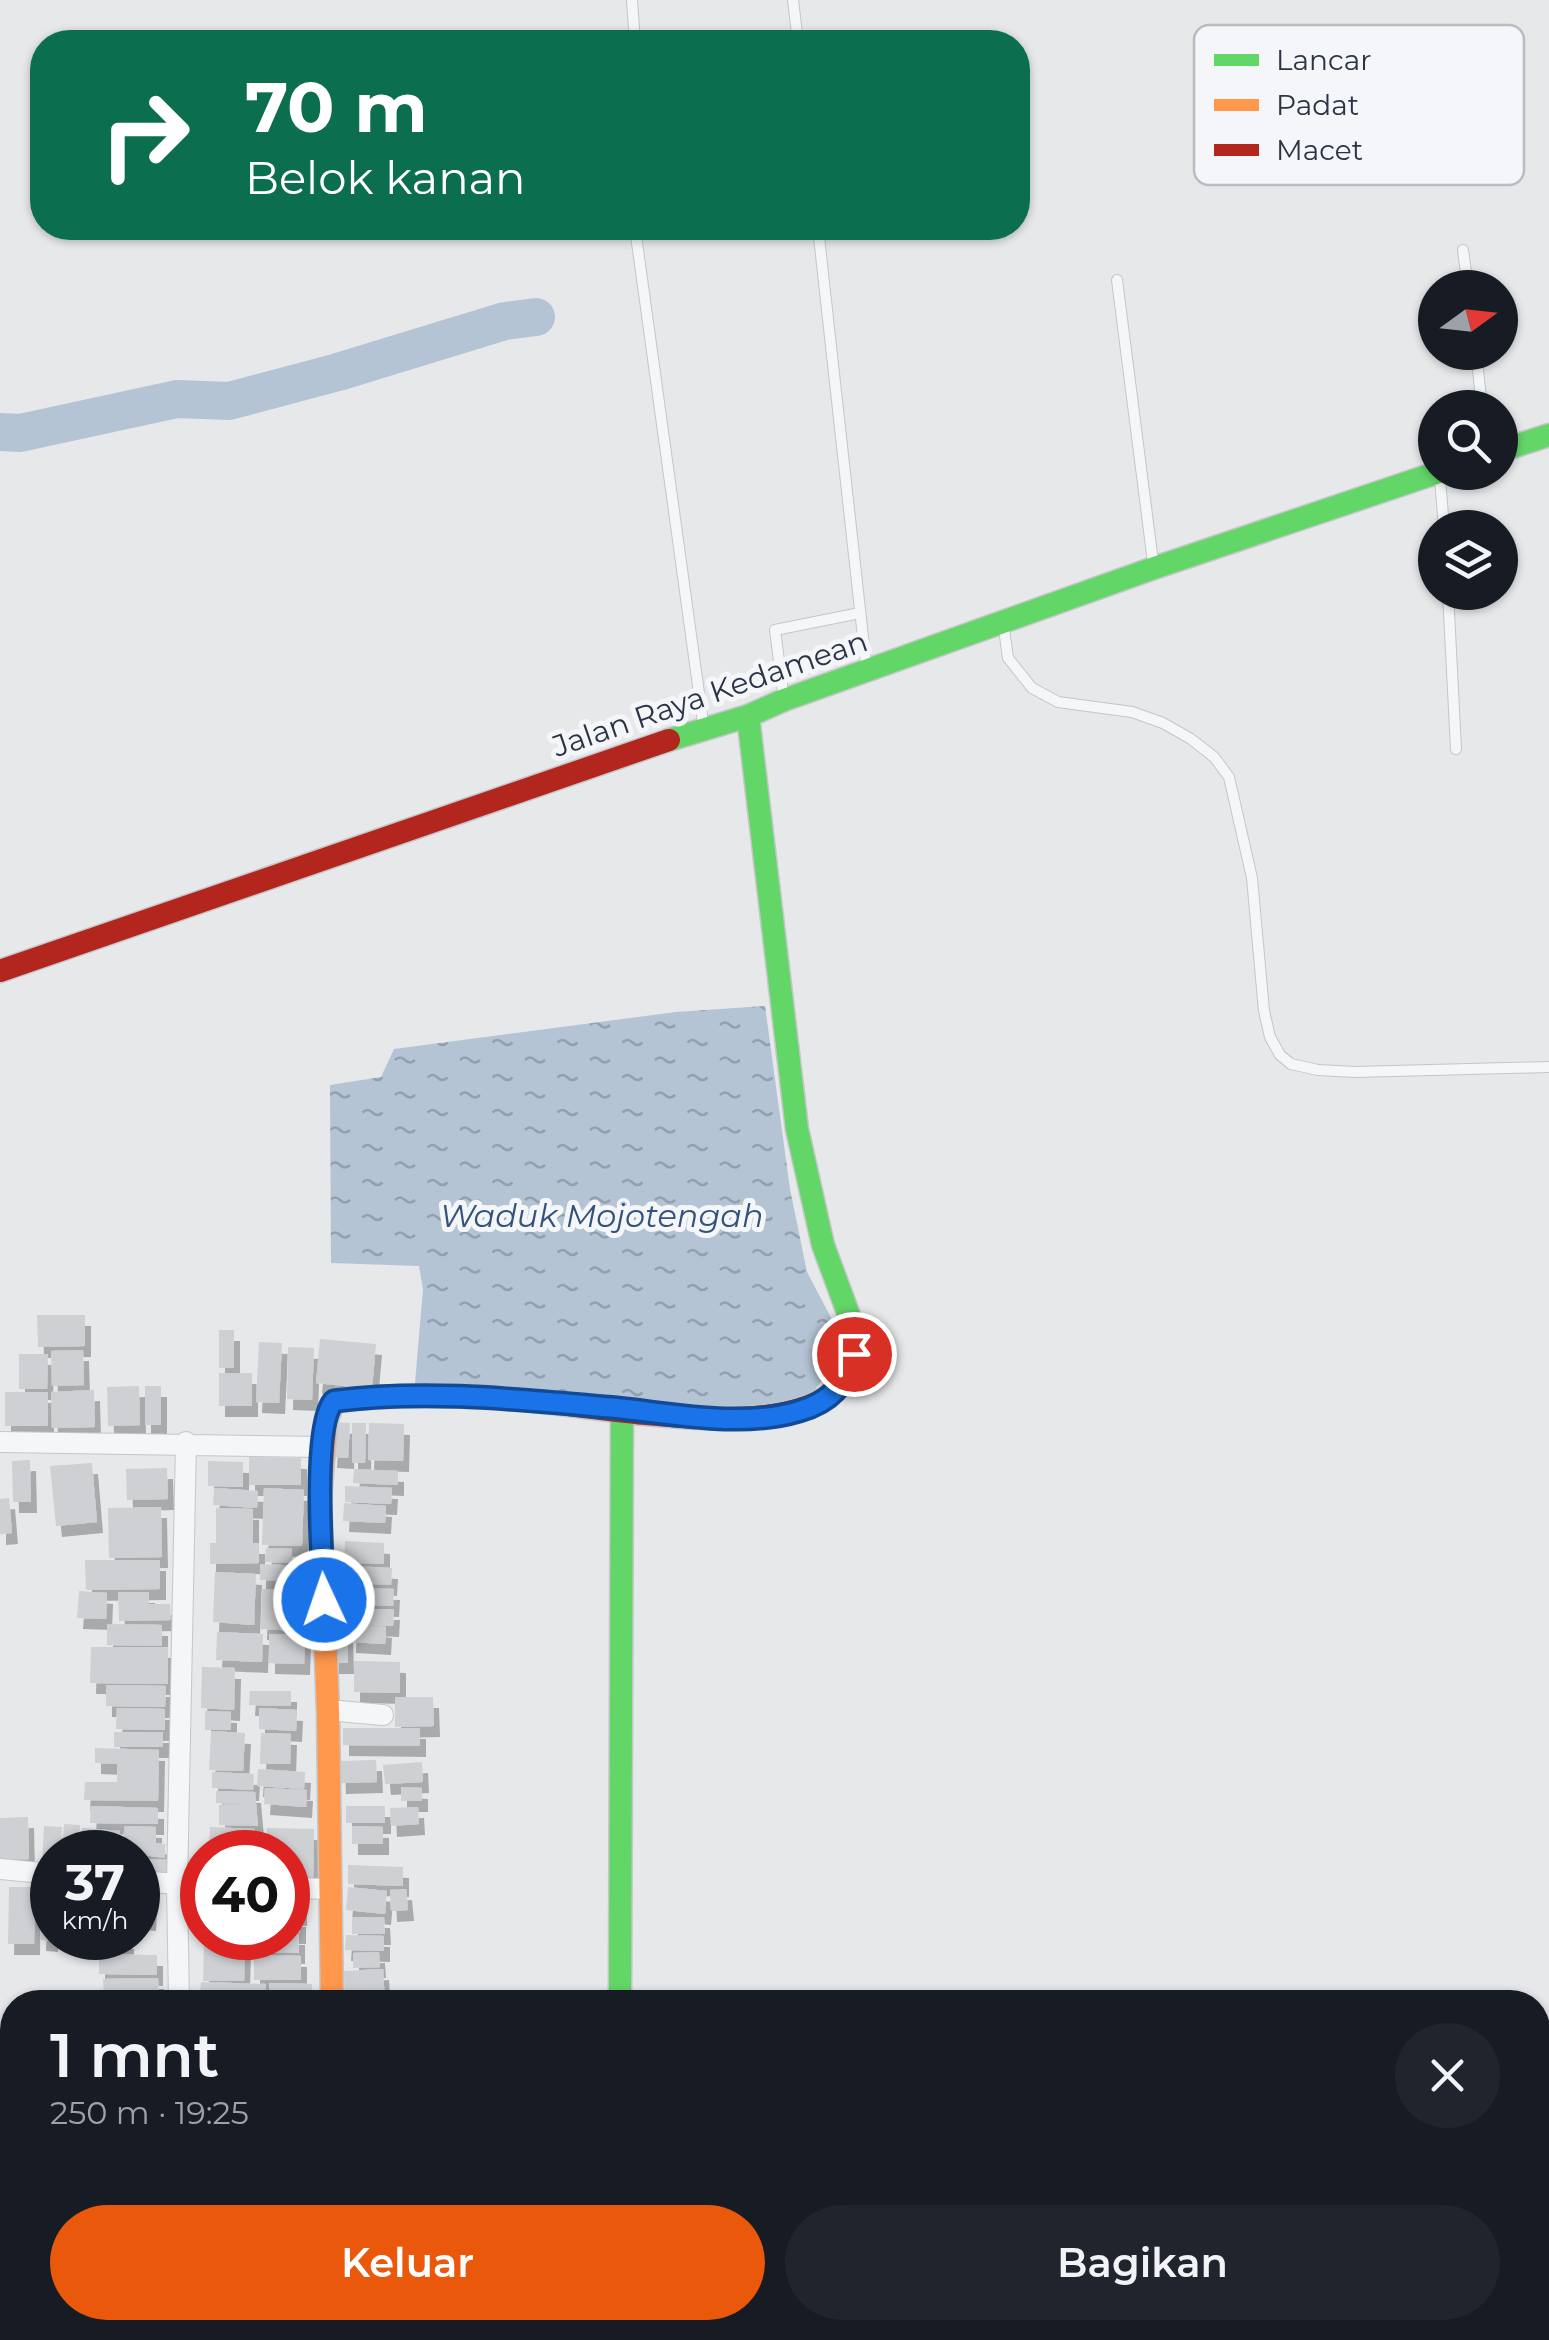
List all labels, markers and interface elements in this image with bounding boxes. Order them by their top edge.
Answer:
legend [1194,25,1524,185]
text: Lancar [1276,43,1371,77]
text: 70 m [245,64,428,150]
icon: right [80,70,210,200]
text: Padat [1276,88,1359,122]
text: Macet [1276,133,1363,167]
text: Belok kanan [245,150,526,205]
north arrow [1418,270,1518,370]
map controls [1418,270,1518,610]
button: search [1418,390,1518,490]
button: layers [1418,510,1518,610]
street label: Jalan Raya Kedamean [546,622,872,765]
water label: Waduk Mojotengah [440,1196,764,1235]
pin [812,1312,897,1397]
icon: arrive [827,1327,882,1382]
position arrow [272,1548,376,1652]
speed limit sign: 40 [180,1830,310,1960]
text: 37 [65,1852,125,1913]
text: km/h [62,1905,128,1935]
text: 1 mnt [50,2019,219,2092]
button: close [1395,2023,1500,2128]
text: 250 m · 19:25 [50,2093,249,2132]
button: Keluar [50,2205,765,2320]
button: Bagikan [785,2205,1500,2320]

